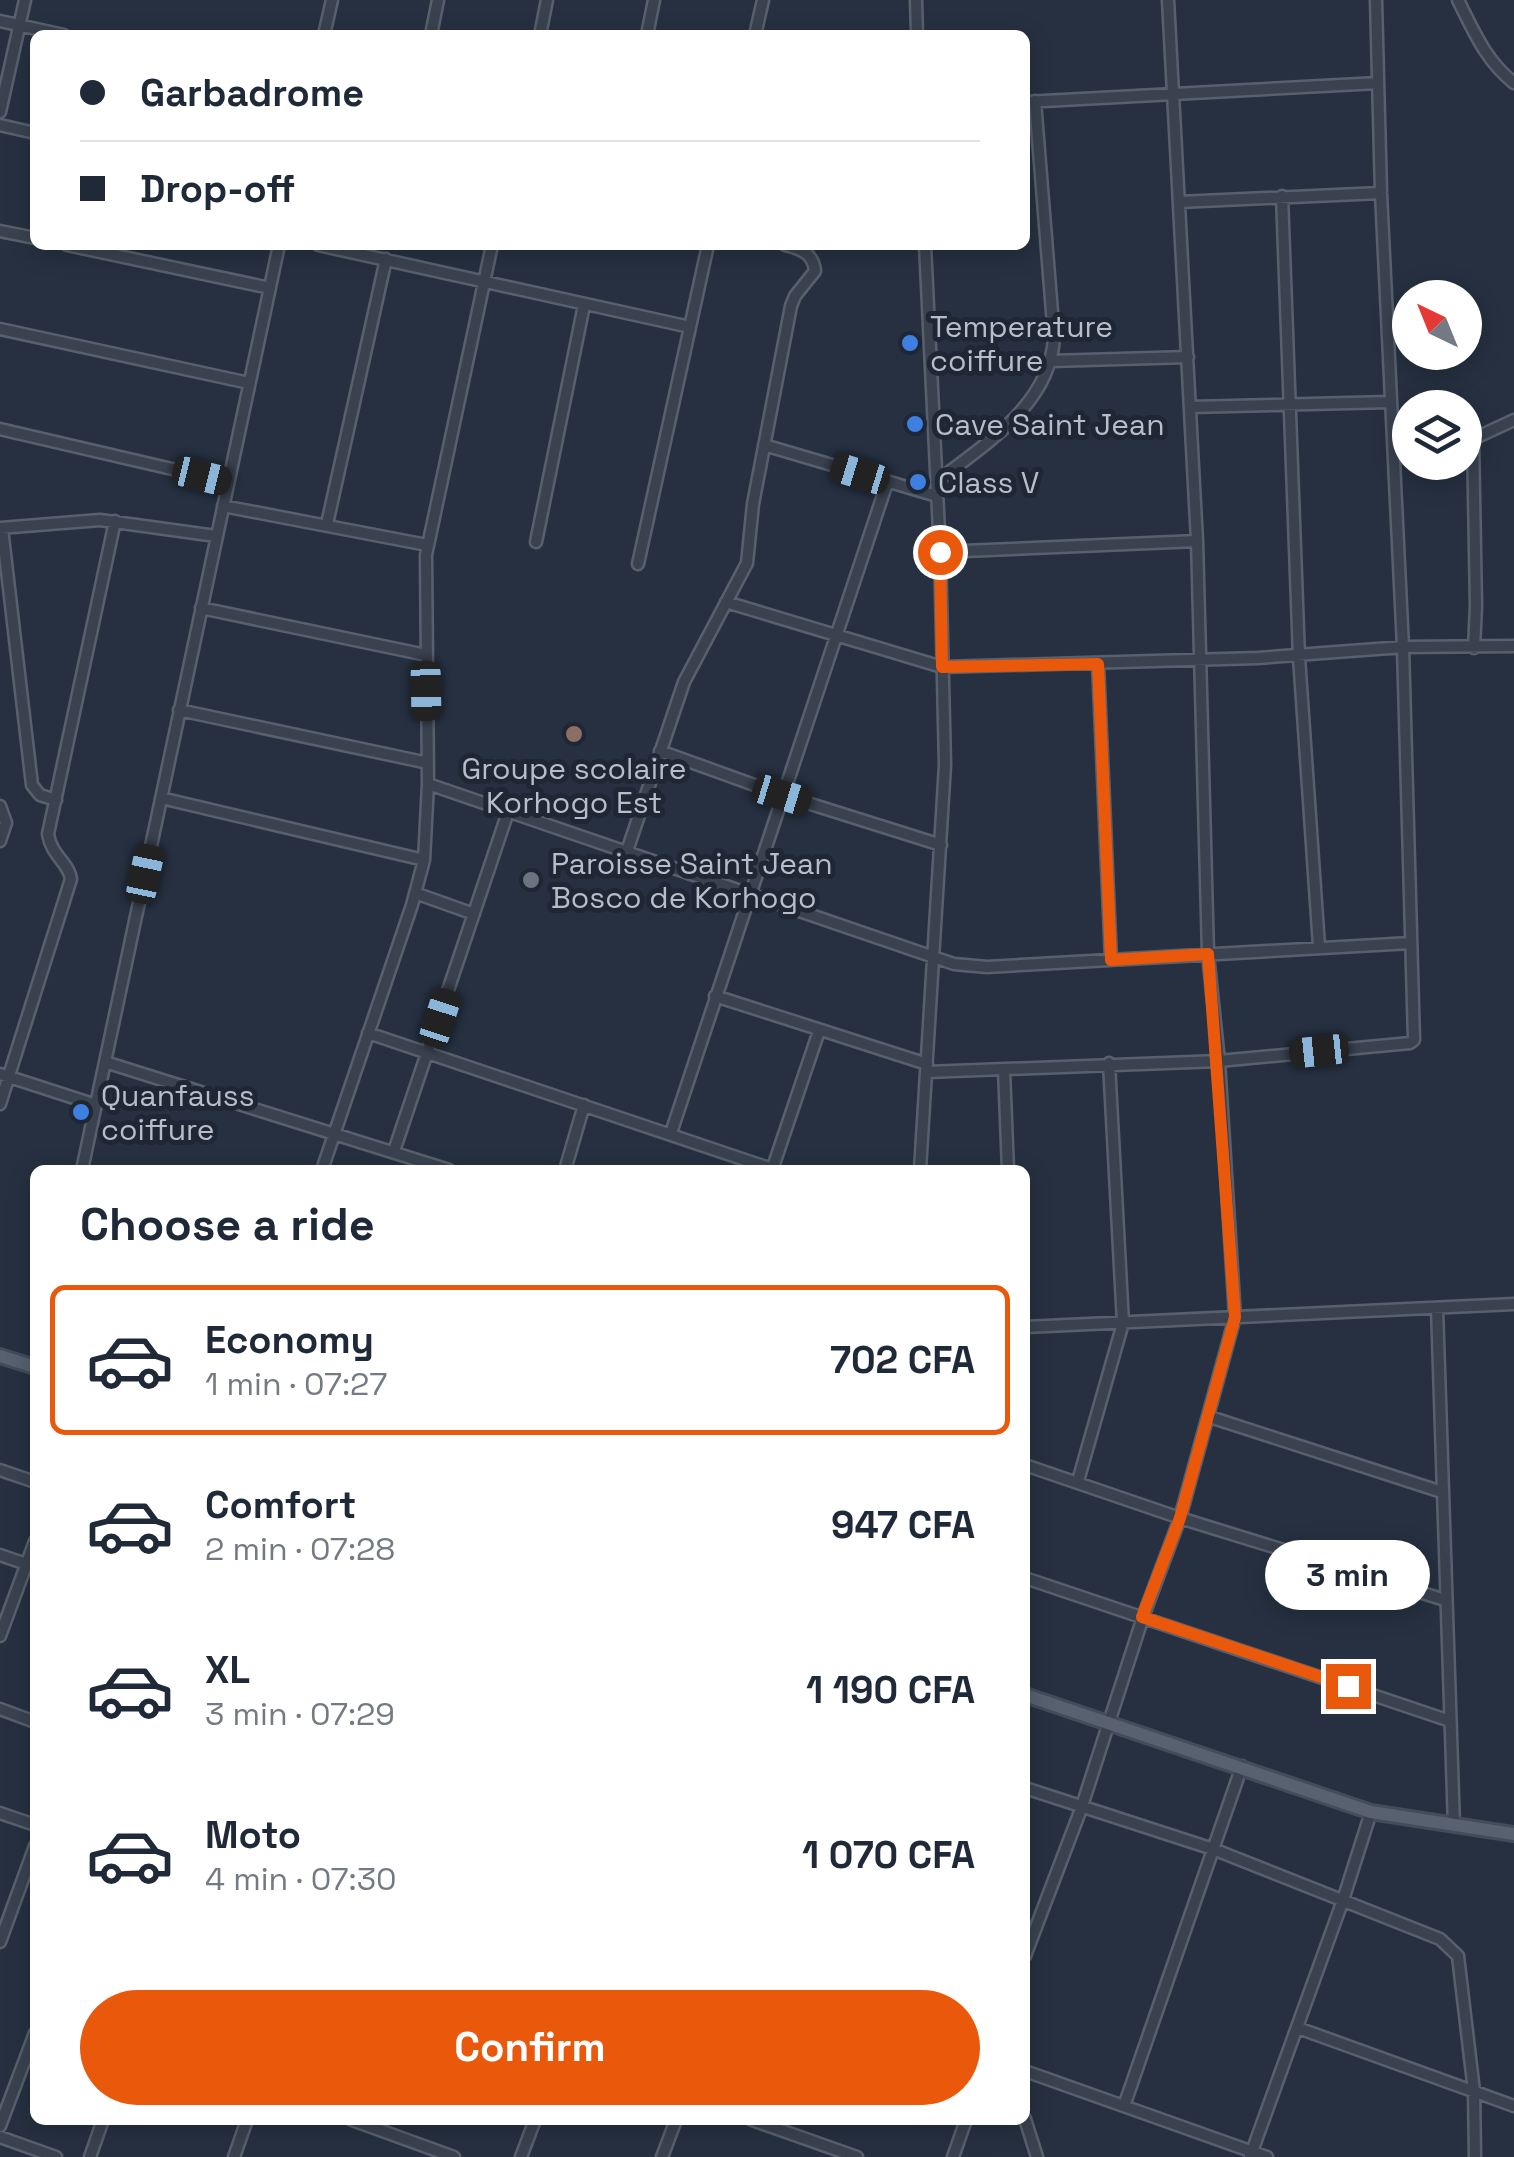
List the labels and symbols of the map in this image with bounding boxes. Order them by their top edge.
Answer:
north arrow [1392,280,1482,370]
place label: Temperature coiffure [930,307,1113,380]
marker: Temperature coiffure [899,332,921,354]
place label: Cave Saint Jean [935,405,1165,444]
marker: Cave Saint Jean [904,413,926,435]
car [827,451,893,497]
car [169,454,235,498]
place label: Class V [938,463,1039,502]
marker: Class V [907,471,929,493]
route start [918,530,963,575]
car [410,661,442,721]
marker: Groupe scolaire Korhogo Est [563,723,585,745]
place label: Groupe scolaire Korhogo Est [461,749,687,822]
car [749,772,815,818]
car [124,842,166,906]
place label: Paroisse Saint Jean Bosco de Korhogo [551,844,833,917]
marker: Paroisse Saint Jean Bosco de Korhogo [520,869,542,891]
car [416,985,464,1051]
car [1288,1033,1350,1069]
place label: Quanfauss coiffure [101,1076,254,1149]
marker: Quanfauss coiffure [70,1101,92,1123]
callout: 3 min [1266,1541,1430,1611]
route end [1326,1664,1371,1709]

